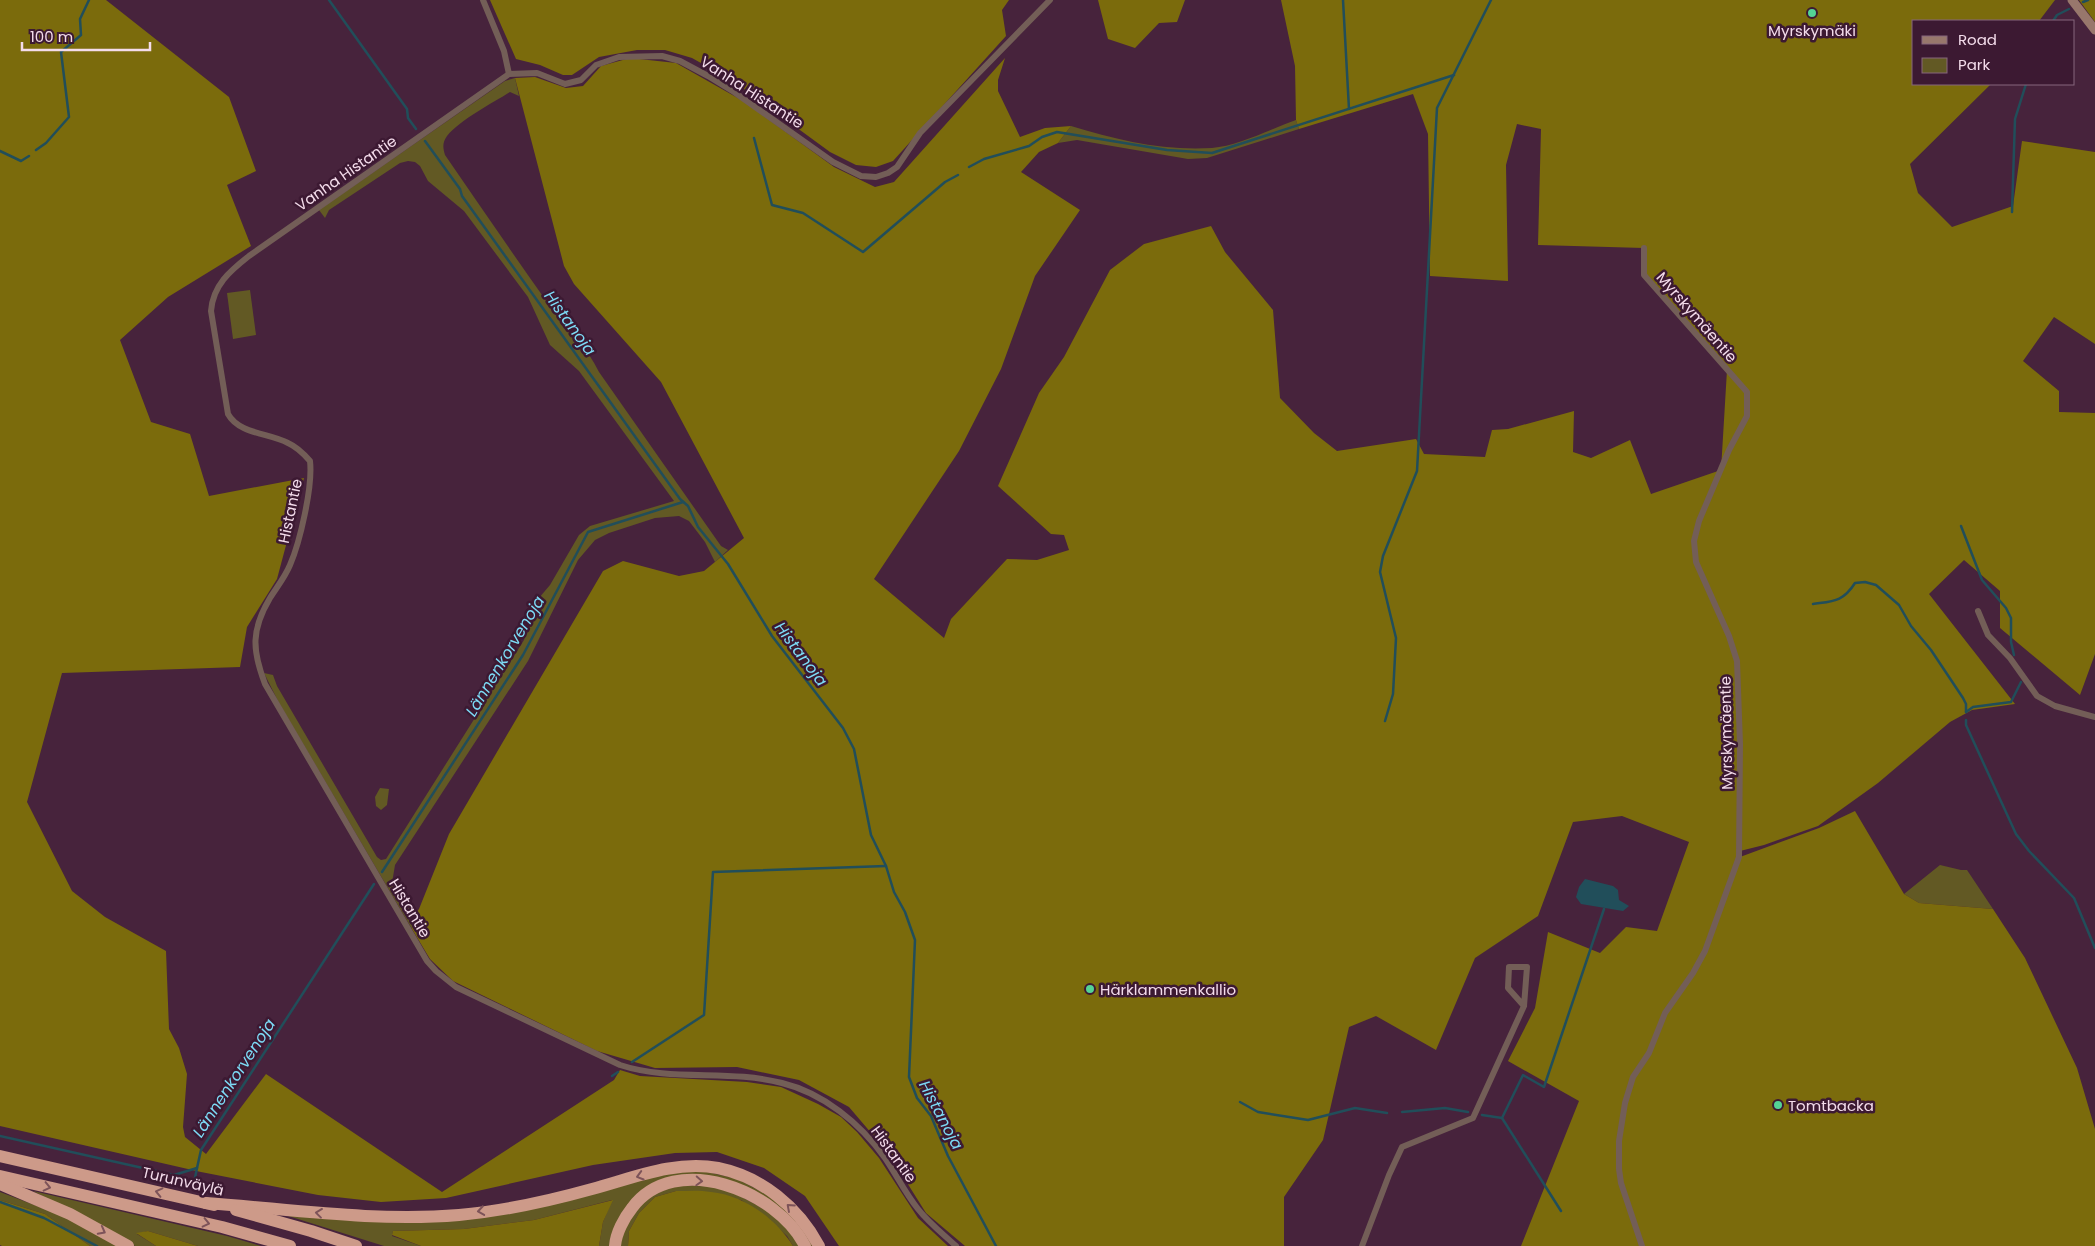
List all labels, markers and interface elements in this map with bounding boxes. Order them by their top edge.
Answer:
marker: Myrskymäki [1806,7,1818,19]
scale bar [22,20,150,52]
place label: Myrskymäki [1768,20,1856,41]
legend [1912,20,2075,85]
text: 100 m [30,26,73,47]
text: Road [1958,29,1997,50]
street label: Vanha Histantie [696,51,808,133]
text: Park [1958,54,1990,75]
street label: Vanha Histantie [291,130,401,216]
street label: Myrskymäentie [1652,267,1742,367]
water label: Histanoja [539,286,602,360]
street label: Histantie [273,477,307,545]
water label: Lännenkorvenoja [460,591,550,721]
water label: Histanoja [769,617,833,691]
street label: Myrskymäentie [1715,676,1737,790]
street label: Histantie [384,874,436,942]
place label: Härklammenkallio [1100,979,1236,1000]
marker: Härklammenkallio [1084,983,1096,995]
water label: Lännenkorvenoja [187,1014,281,1142]
water label: Histanoja [913,1076,969,1154]
place label: Tomtbacka [1788,1095,1874,1116]
marker: Tomtbacka [1772,1099,1784,1111]
street label: Histantie [866,1121,922,1187]
street label: Turunväylä [140,1161,226,1201]
one-way arrow [635,1170,644,1181]
one-way arrow [695,1175,703,1186]
one-way arrow [43,1181,52,1192]
one-way arrow [154,1187,163,1198]
one-way arrow [787,1204,796,1213]
one-way arrow [477,1206,486,1216]
one-way arrow [315,1208,323,1219]
one-way arrow [201,1217,210,1228]
one-way arrow [97,1225,106,1235]

